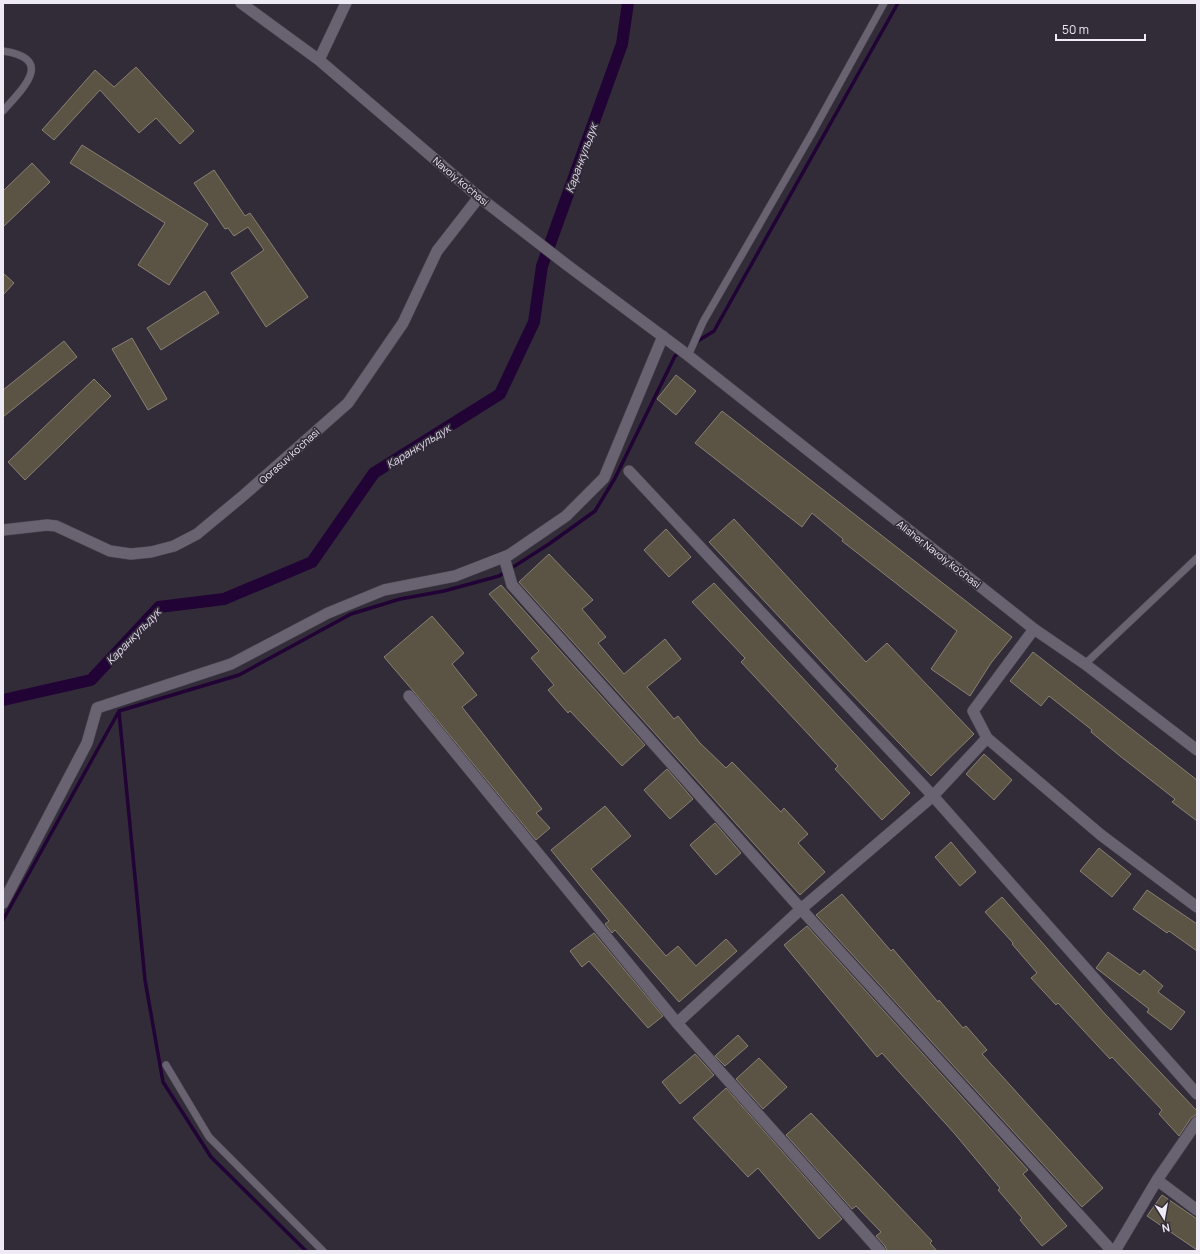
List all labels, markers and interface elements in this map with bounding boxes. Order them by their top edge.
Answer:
scale bar [1056,16,1145,42]
text: 50 m [1062,21,1089,38]
water label: Каранкульдук [561,120,601,195]
street label: Navoiy ko'chasi [430,153,492,209]
water label: Каранкульдук [383,420,454,472]
street label: Qorasuv ko'chasi [256,425,322,487]
street label: Alisher Navoiy ko'chasi [894,517,984,591]
water label: Каранкульдук [102,603,165,667]
north arrow [1144,1198,1184,1238]
text: N [1161,1220,1171,1236]

